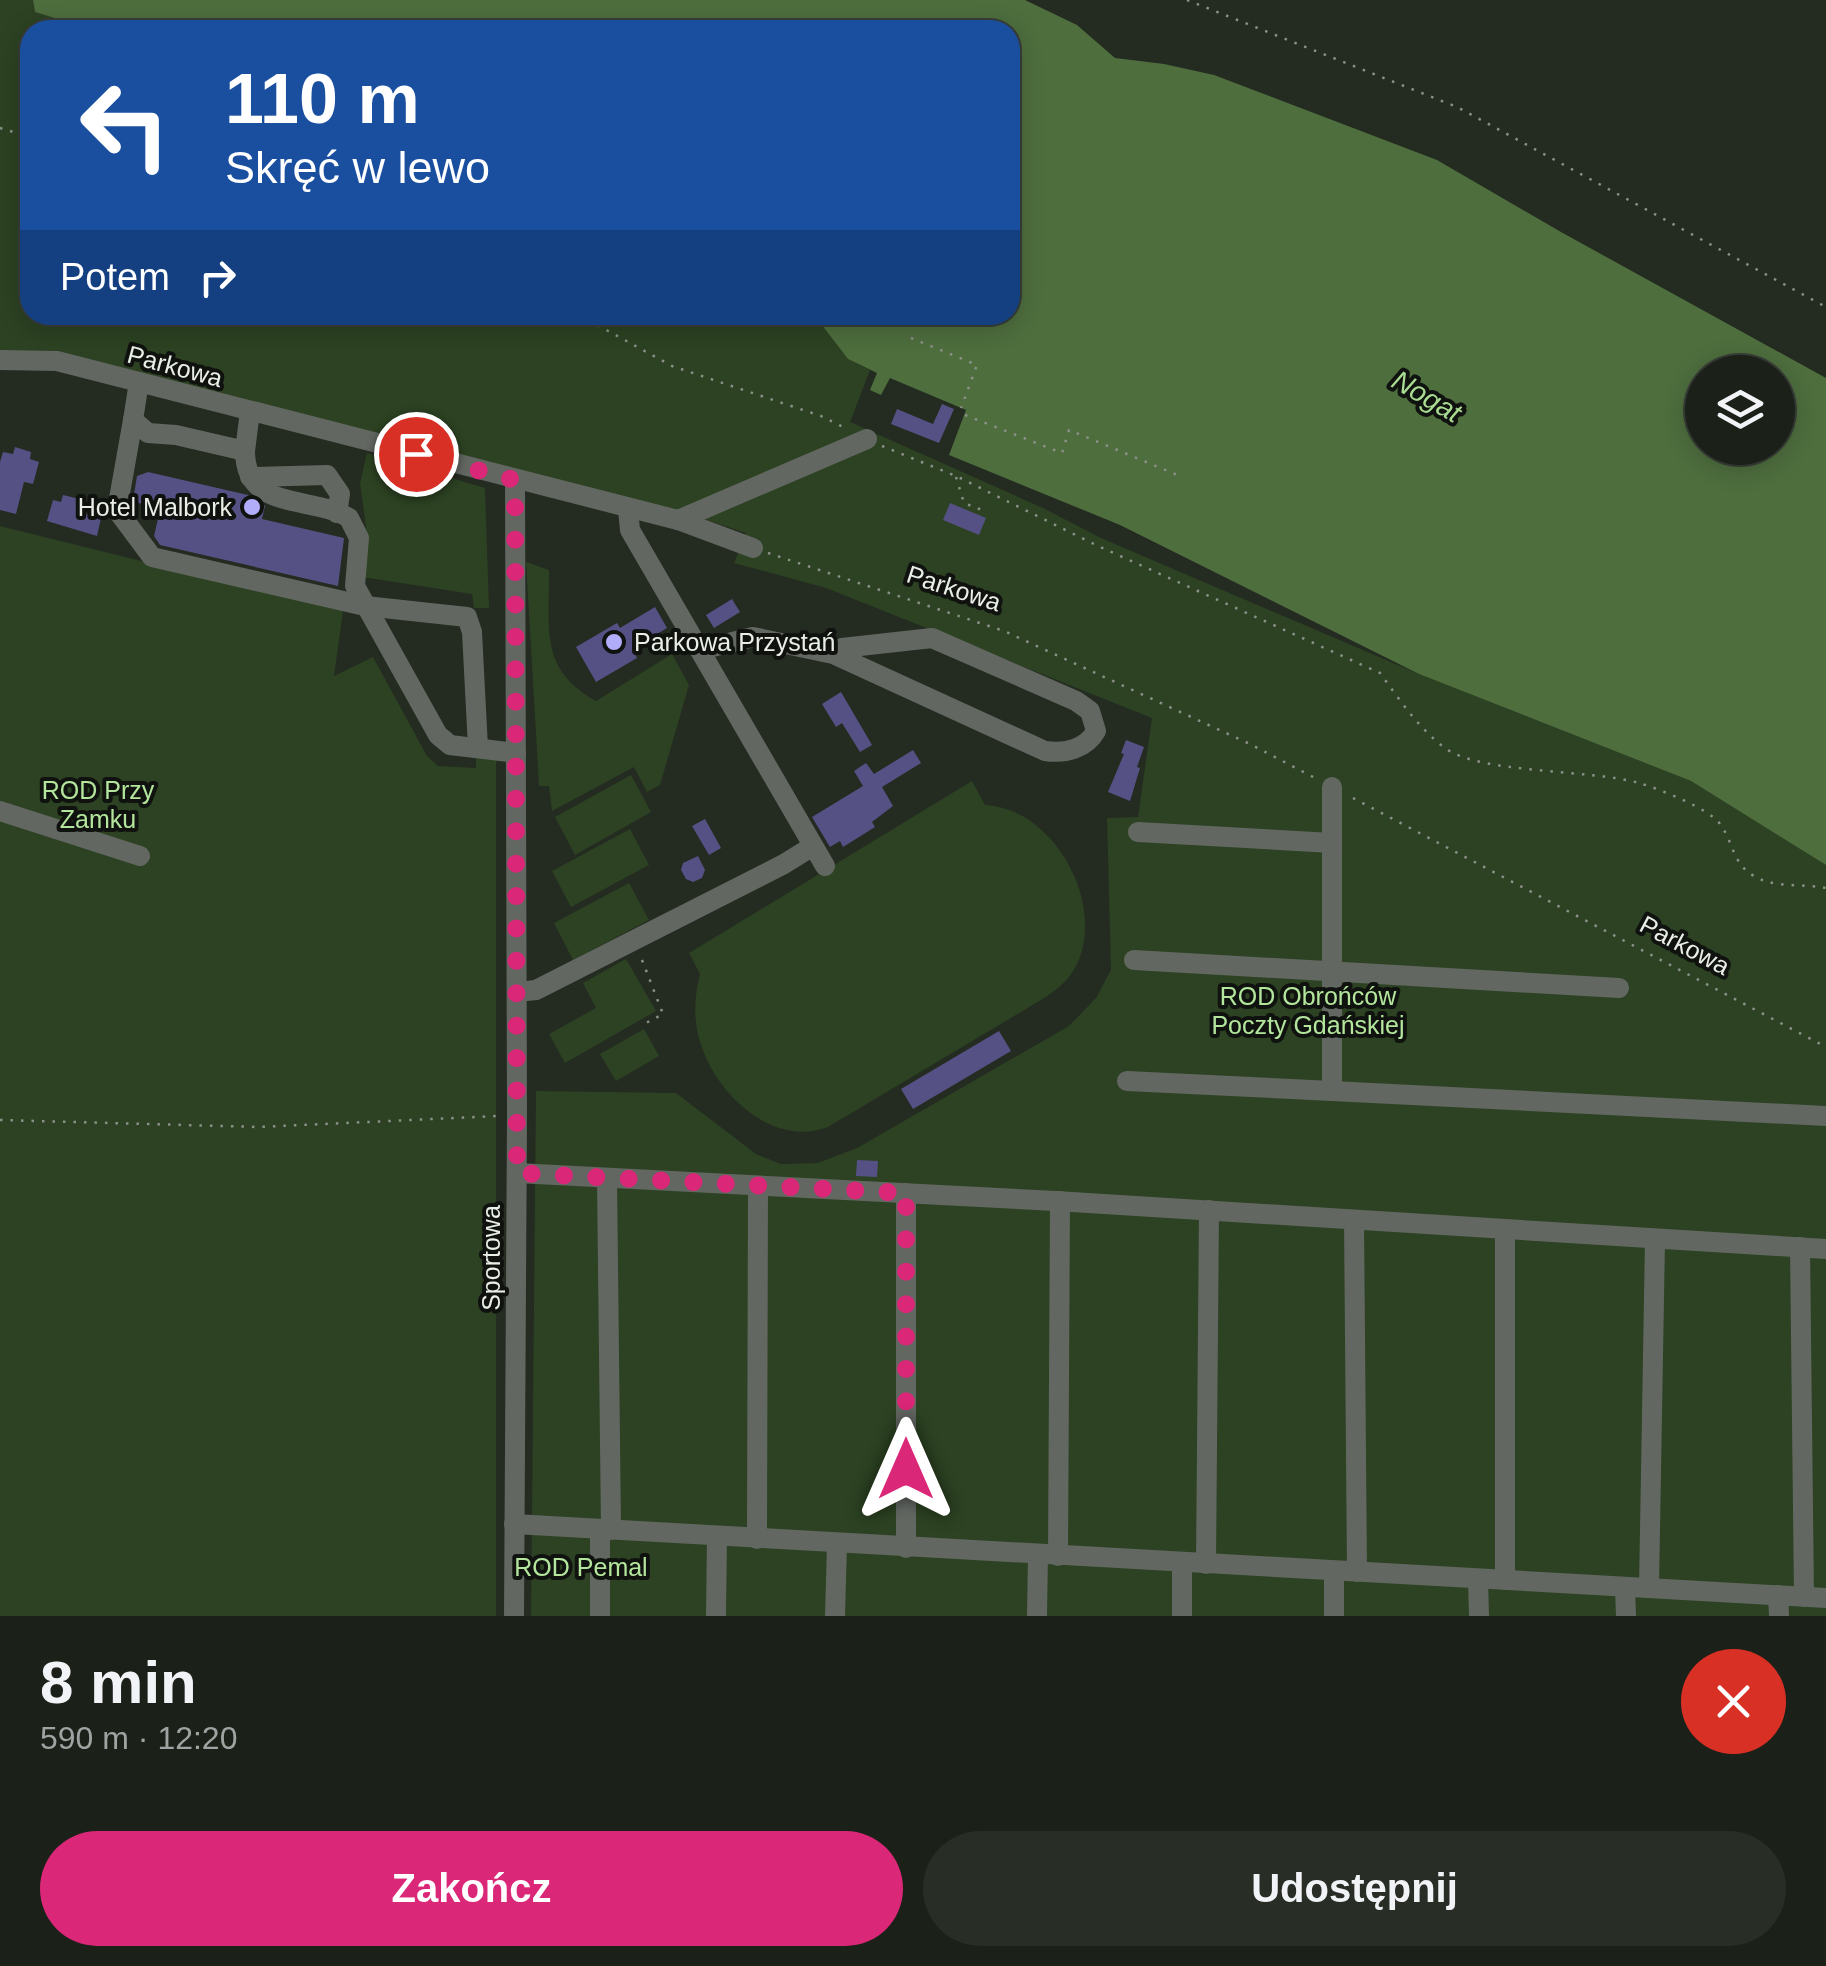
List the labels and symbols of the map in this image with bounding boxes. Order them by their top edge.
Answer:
street label: Parkowa [124,340,226,392]
water label: Nogat [1387,364,1468,429]
pin [374,412,459,497]
place label: Hotel Malbork [78,493,232,521]
marker: Hotel Malbork [241,496,263,518]
street label: Parkowa [903,560,1005,616]
place label: Parkowa Przystań [634,628,835,656]
marker: Parkowa Przystań [603,631,625,653]
park label: ROD Przy Zamku [42,776,155,833]
street label: Parkowa [1635,910,1735,980]
park label: ROD Obrońców Poczty Gdańskiej [1211,982,1405,1039]
street label: Sportowa [477,1205,505,1311]
position arrow [854,1417,958,1521]
park label: ROD Pemal [514,1553,648,1581]

